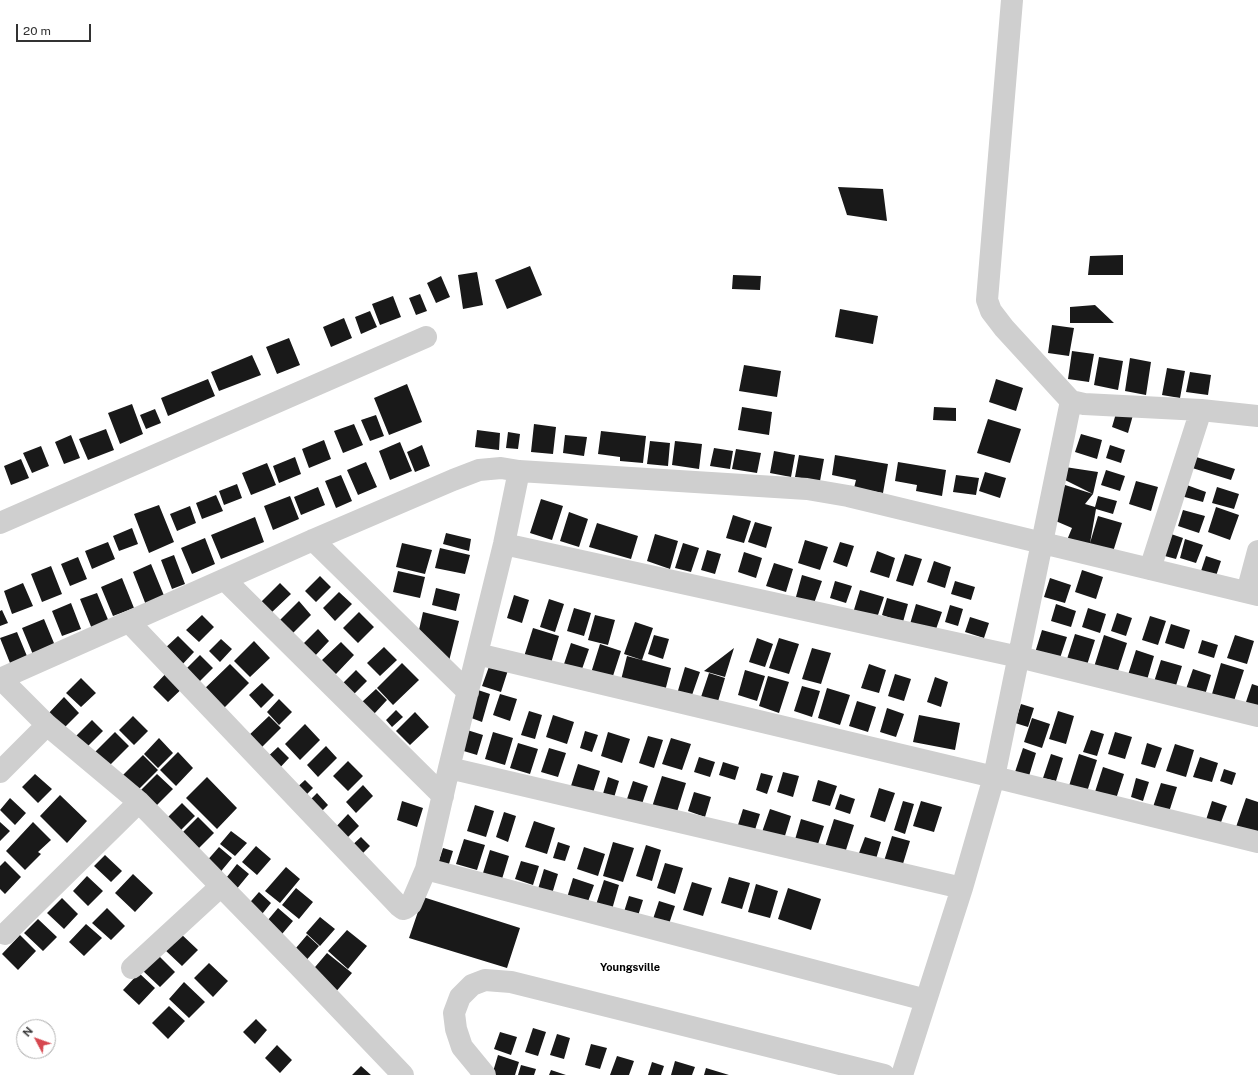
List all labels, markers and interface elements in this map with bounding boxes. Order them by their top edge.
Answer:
scale bar [18,16,93,42]
text: 20 m [23,24,51,38]
district label: Youngsville [600,961,660,975]
north arrow [16,1019,56,1059]
text: N [20,1025,35,1039]

